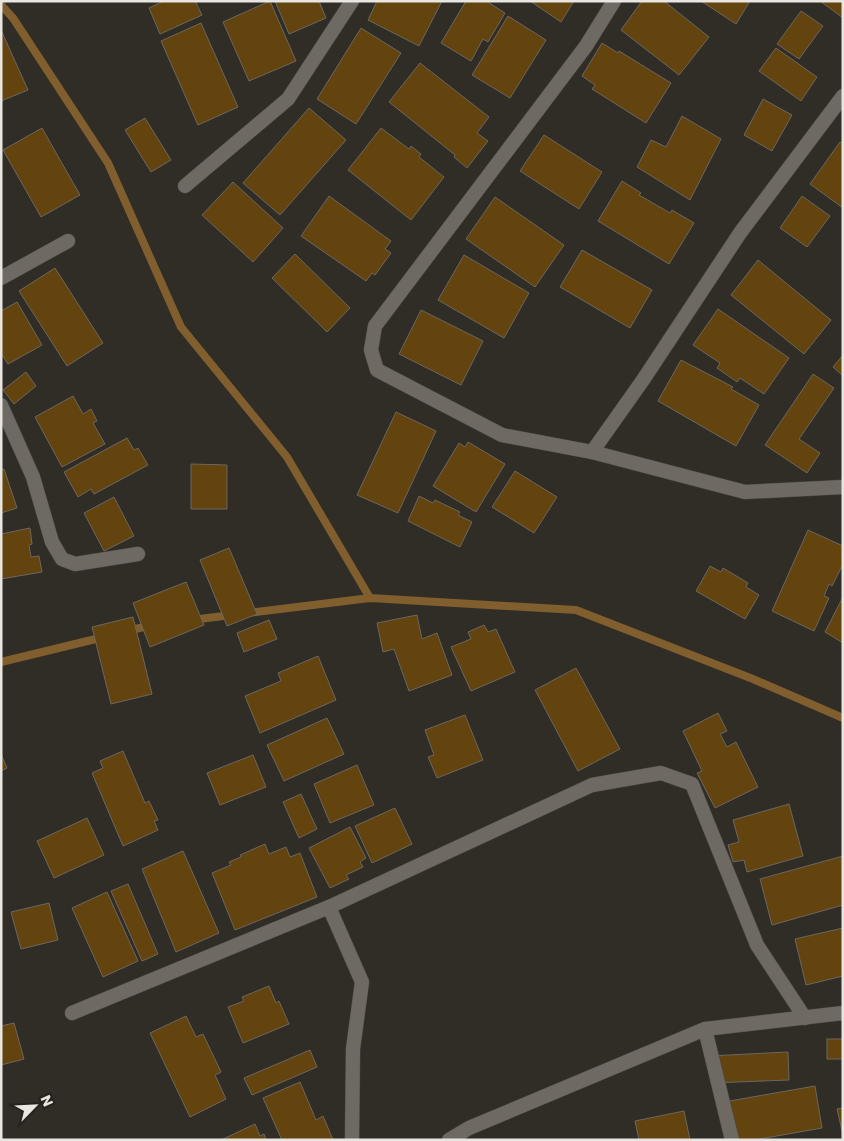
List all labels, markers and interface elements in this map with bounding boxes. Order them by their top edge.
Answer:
north arrow [10,1081,60,1131]
text: N [36,1092,58,1110]

